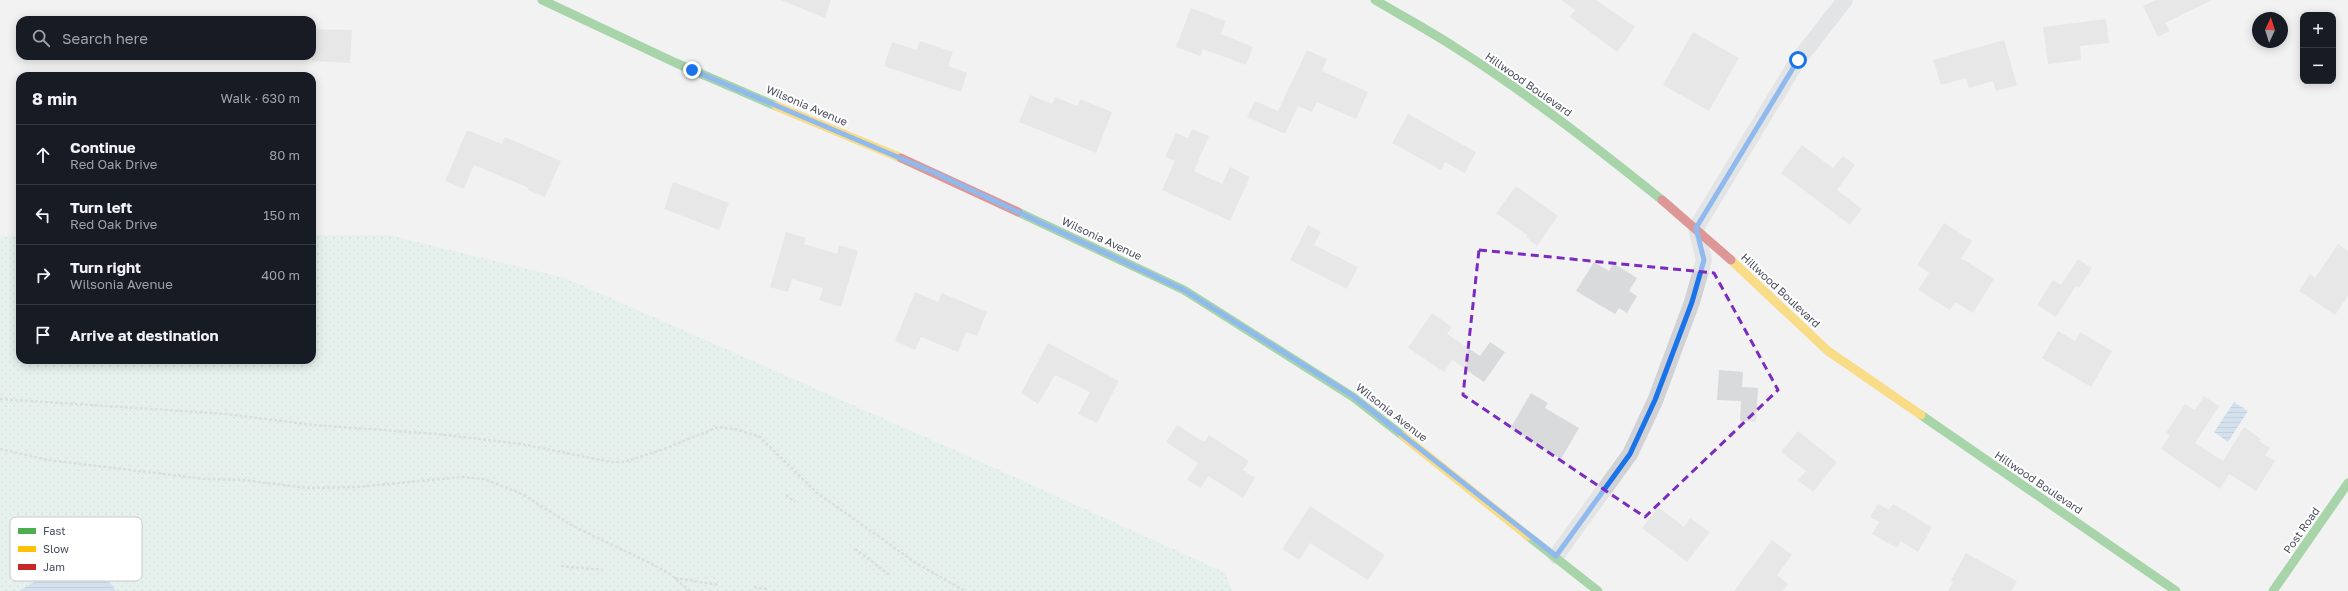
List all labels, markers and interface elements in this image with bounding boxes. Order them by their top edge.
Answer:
north arrow [2252,12,2288,48]
map controls [2300,12,2336,84]
button: + [2300,12,2336,48]
search box [16,16,316,60]
icon: search [30,27,52,49]
text: Search here [62,29,148,47]
button: − [2300,48,2336,84]
street label: Hillwood Boulevard [1483,49,1575,119]
route start [1789,51,1807,69]
route end [683,61,701,79]
street label: Wilsonia Avenue [764,82,850,128]
text: 8 min [32,88,77,109]
text: Walk · 630 m [221,90,300,106]
text: Continue [70,138,136,156]
icon: ahead [32,144,54,166]
text: 80 m [269,147,300,163]
text: Red Oak Drive [70,156,157,172]
text: Turn left [70,198,132,216]
icon: left [32,204,54,226]
text: 150 m [263,207,300,223]
street label: Wilsonia Avenue [1060,214,1144,262]
text: Red Oak Drive [70,216,157,232]
street label: Hillwood Boulevard [1739,250,1823,330]
text: Turn right [70,258,141,276]
icon: right [32,264,54,286]
text: 400 m [261,267,300,283]
text: Wilsonia Avenue [70,276,173,292]
icon: arrive [32,324,54,346]
text: Arrive at destination [70,326,219,344]
street label: Wilsonia Avenue [1354,380,1430,444]
street label: Hillwood Boulevard [1993,448,2085,516]
street label: Post Road [2280,504,2322,556]
legend [10,517,142,581]
text: Fast [43,524,66,537]
text: Slow [43,542,69,555]
text: Jam [43,560,65,573]

